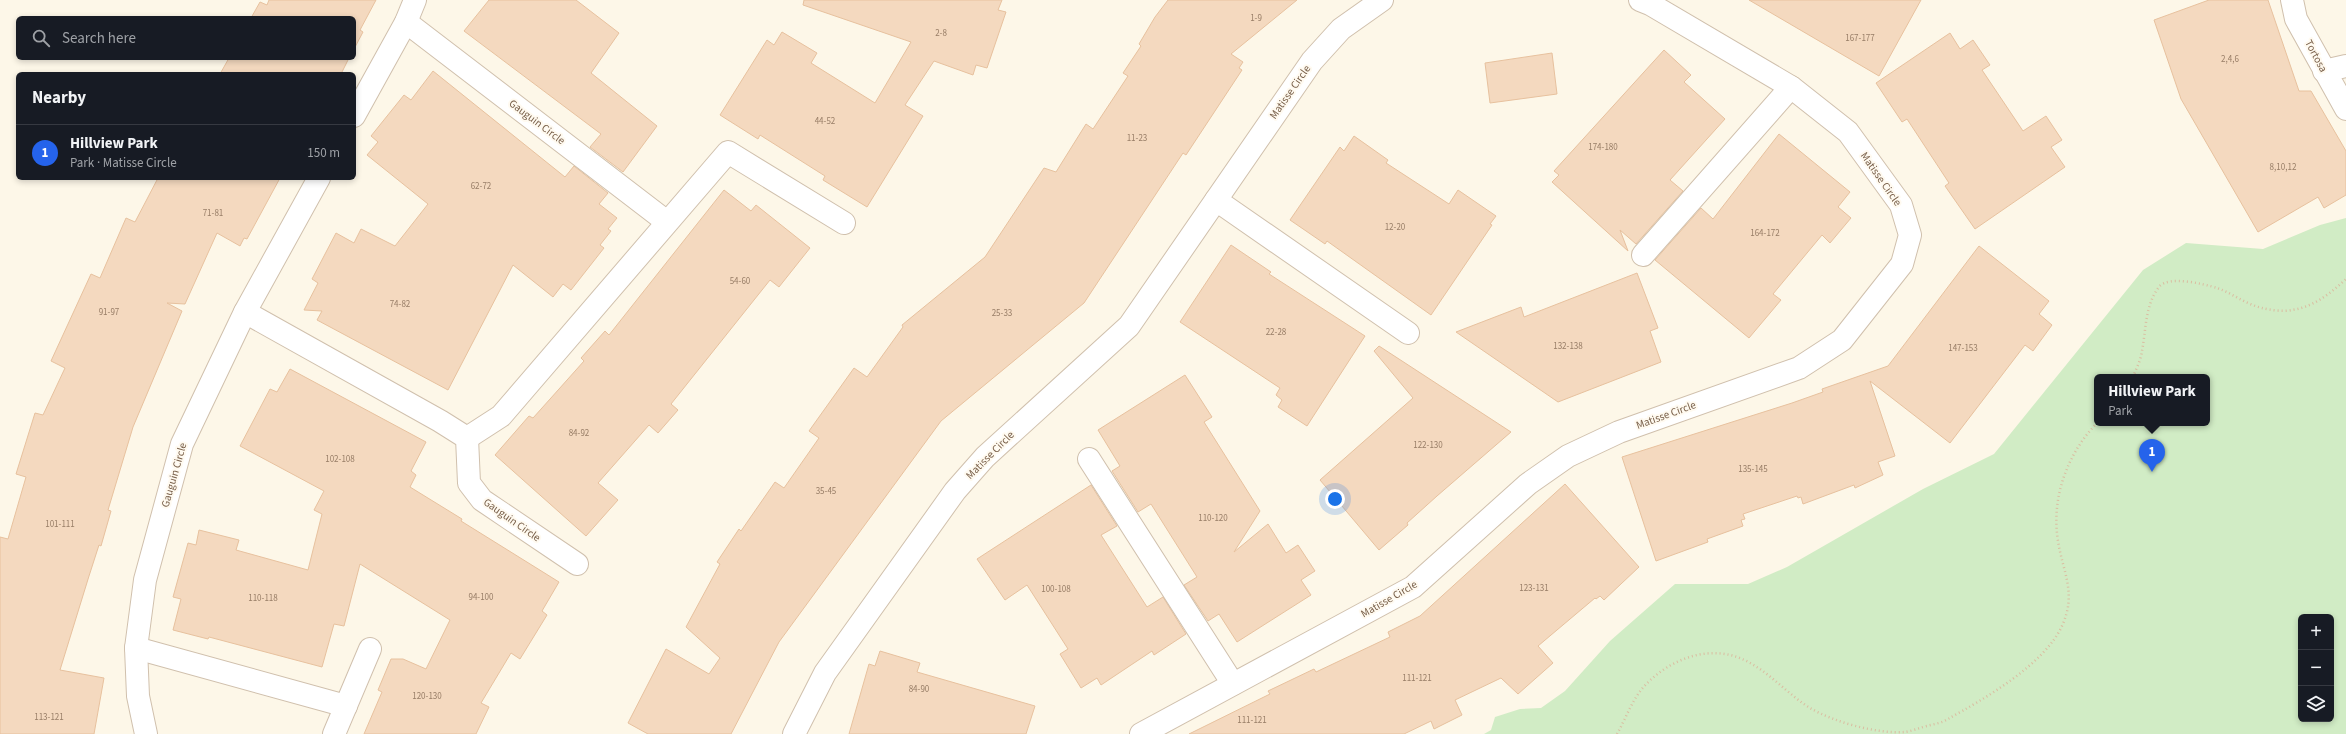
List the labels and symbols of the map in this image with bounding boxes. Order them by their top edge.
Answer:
house number: 1-9 [1250,12,1262,25]
house number: 2-8 [935,27,947,40]
house number: 167-177 [1845,32,1875,45]
street label: Tortosa [2301,37,2331,75]
house number: 2,4,6 [2221,53,2239,66]
street label: Matisse Circle [1266,62,1314,122]
street label: Gauguin Circle [506,96,569,148]
house number: 44-52 [815,115,836,128]
house number: 11-23 [1127,132,1148,145]
house number: 174-180 [1588,141,1618,154]
street label: Matisse Circle [1857,149,1905,209]
house number: 8,10,12 [2270,161,2297,174]
house number: 62-72 [471,180,492,193]
house number: 71-81 [203,207,223,220]
house number: 12-20 [1385,221,1406,234]
house number: 164-172 [1750,227,1780,240]
house number: 54-60 [730,275,751,288]
house number: 74-82 [390,298,411,311]
house number: 91-97 [99,306,120,319]
house number: 25-33 [992,307,1013,320]
house number: 22-28 [1266,326,1287,339]
house number: 132-138 [1553,340,1583,353]
house number: 147-153 [1948,342,1978,355]
street label: Matisse Circle [1634,397,1699,433]
house number: 84-92 [569,427,590,440]
street label: Matisse Circle [963,427,1018,482]
house number: 122-130 [1413,439,1443,452]
pin: 1 [2139,439,2165,472]
street label: Gauguin Circle [158,440,191,509]
house number: 102-108 [325,453,355,466]
house number: 135-145 [1738,463,1768,476]
house number: 35-45 [816,485,837,498]
your location [1325,489,1345,509]
street label: Gauguin Circle [480,495,544,546]
house number: 110-120 [1198,512,1228,525]
house number: 101-111 [45,518,75,531]
street label: Matisse Circle [1358,577,1420,621]
house number: 123-131 [1519,582,1549,595]
house number: 100-108 [1041,583,1071,596]
house number: 94-100 [468,591,494,604]
house number: 110-118 [248,592,278,605]
house number: 111-121 [1402,672,1432,685]
house number: 84-90 [909,683,930,696]
house number: 120-130 [412,690,442,703]
house number: 113-121 [34,711,64,724]
house number: 111-121 [1237,714,1267,727]

